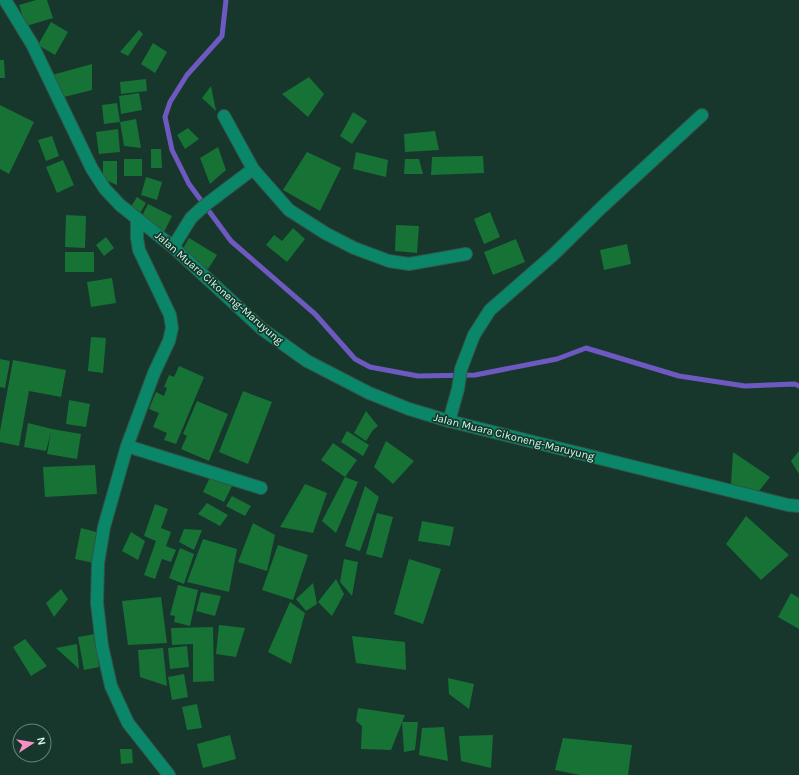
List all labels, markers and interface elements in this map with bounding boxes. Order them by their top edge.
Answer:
street label: Jalan Muara Cikoneng-Maruyung [152,229,286,348]
street label: Jalan Muara Cikoneng-Maruyung [432,411,597,464]
north arrow [12,723,52,763]
text: N [34,736,48,746]

